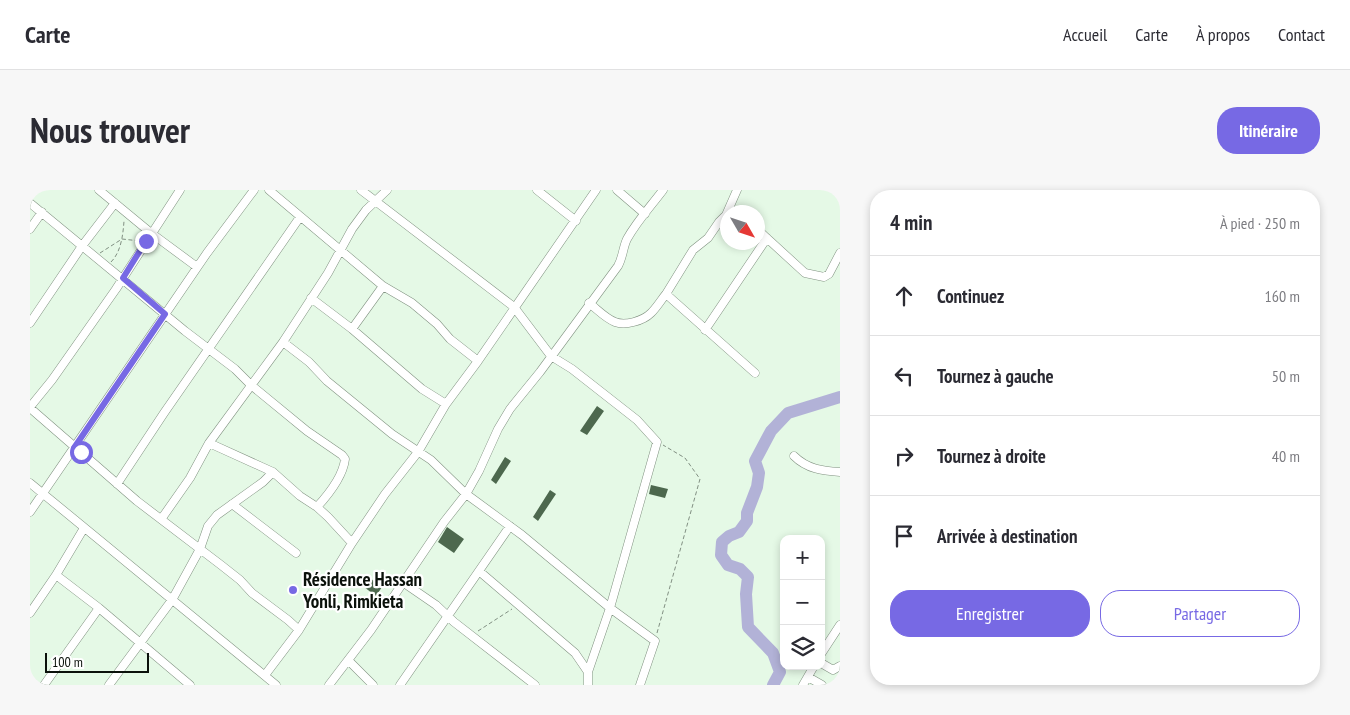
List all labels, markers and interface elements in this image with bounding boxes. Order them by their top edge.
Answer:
text: Carte [25,19,71,50]
text: Accueil [1063,23,1107,46]
text: Carte [1135,23,1168,46]
text: À propos [1196,23,1250,46]
text: Contact [1278,23,1325,46]
text: Nous trouver [30,107,190,153]
button: Itinéraire [1217,107,1320,154]
north arrow [720,205,765,250]
text: 4 min [890,209,932,236]
text: À pied · 250 m [1220,213,1300,233]
route end [135,230,158,253]
icon: ahead [890,282,918,310]
text: Continuez [937,284,1004,308]
text: 160 m [1265,286,1300,306]
icon: left [890,362,918,390]
text: Tournez à gauche [937,364,1054,388]
text: 50 m [1272,366,1300,386]
route start [70,441,93,464]
icon: right [890,442,918,470]
text: Tournez à droite [937,444,1046,468]
text: 40 m [1272,446,1300,466]
icon: arrive [890,522,918,550]
text: Arrivée à destination [937,524,1078,548]
map controls [780,535,825,670]
button: + [780,535,825,580]
place label: Résidence Hassan Yonli, Rimkieta [302,567,422,613]
button: − [780,580,825,625]
marker: Résidence Hassan Yonli, Rimkieta [287,584,299,596]
button: Enregistrer [890,590,1090,637]
button: Partager [1100,590,1300,637]
button: layers [780,625,825,670]
scale bar [45,650,149,673]
text: 100 m [52,653,83,671]

